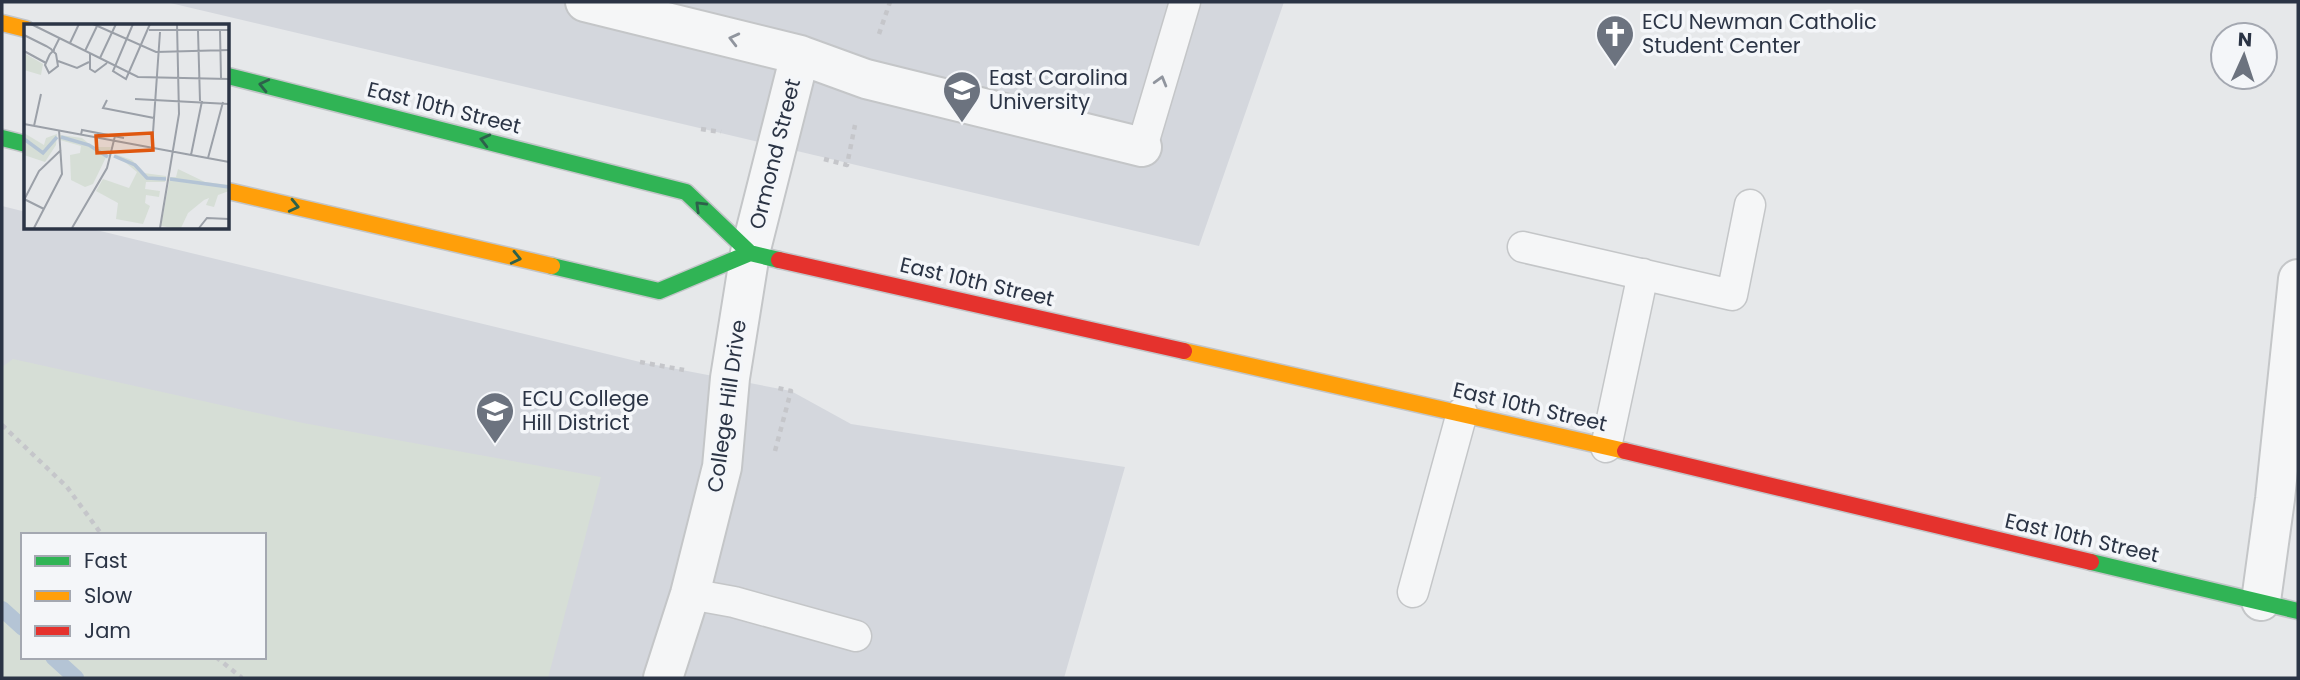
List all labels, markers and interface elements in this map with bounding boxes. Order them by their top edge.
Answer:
place label: ECU Newman Catholic Student Center [1642,7,1877,60]
church icon: ECU Newman Catholic Student Center [1594,13,1636,68]
north arrow [2209,21,2279,91]
inset map [24,24,229,229]
text: N [2237,26,2253,53]
one-way arrow [728,33,740,47]
place label: East Carolina University [989,63,1128,116]
school or university icon: East Carolina University [941,69,983,124]
street label: East 10th Street [364,74,524,141]
one-way arrow [1153,75,1168,87]
street label: Ormond Street [742,76,807,232]
one-way arrow [258,79,270,93]
one-way arrow [479,134,491,148]
one-way arrow [288,198,300,213]
one-way arrow [696,201,709,214]
one-way arrow [509,250,521,264]
street label: East 10th Street [897,250,1057,313]
street label: College Hill Drive [700,318,753,494]
street label: East 10th Street [1450,375,1610,438]
place label: ECU College Hill District [522,384,649,437]
school or university icon: ECU College Hill District [474,390,516,445]
street label: East 10th Street [2002,506,2162,569]
legend [21,533,266,659]
text: Fast [84,546,127,575]
text: Slow [84,581,132,610]
text: Jam [84,616,131,645]

